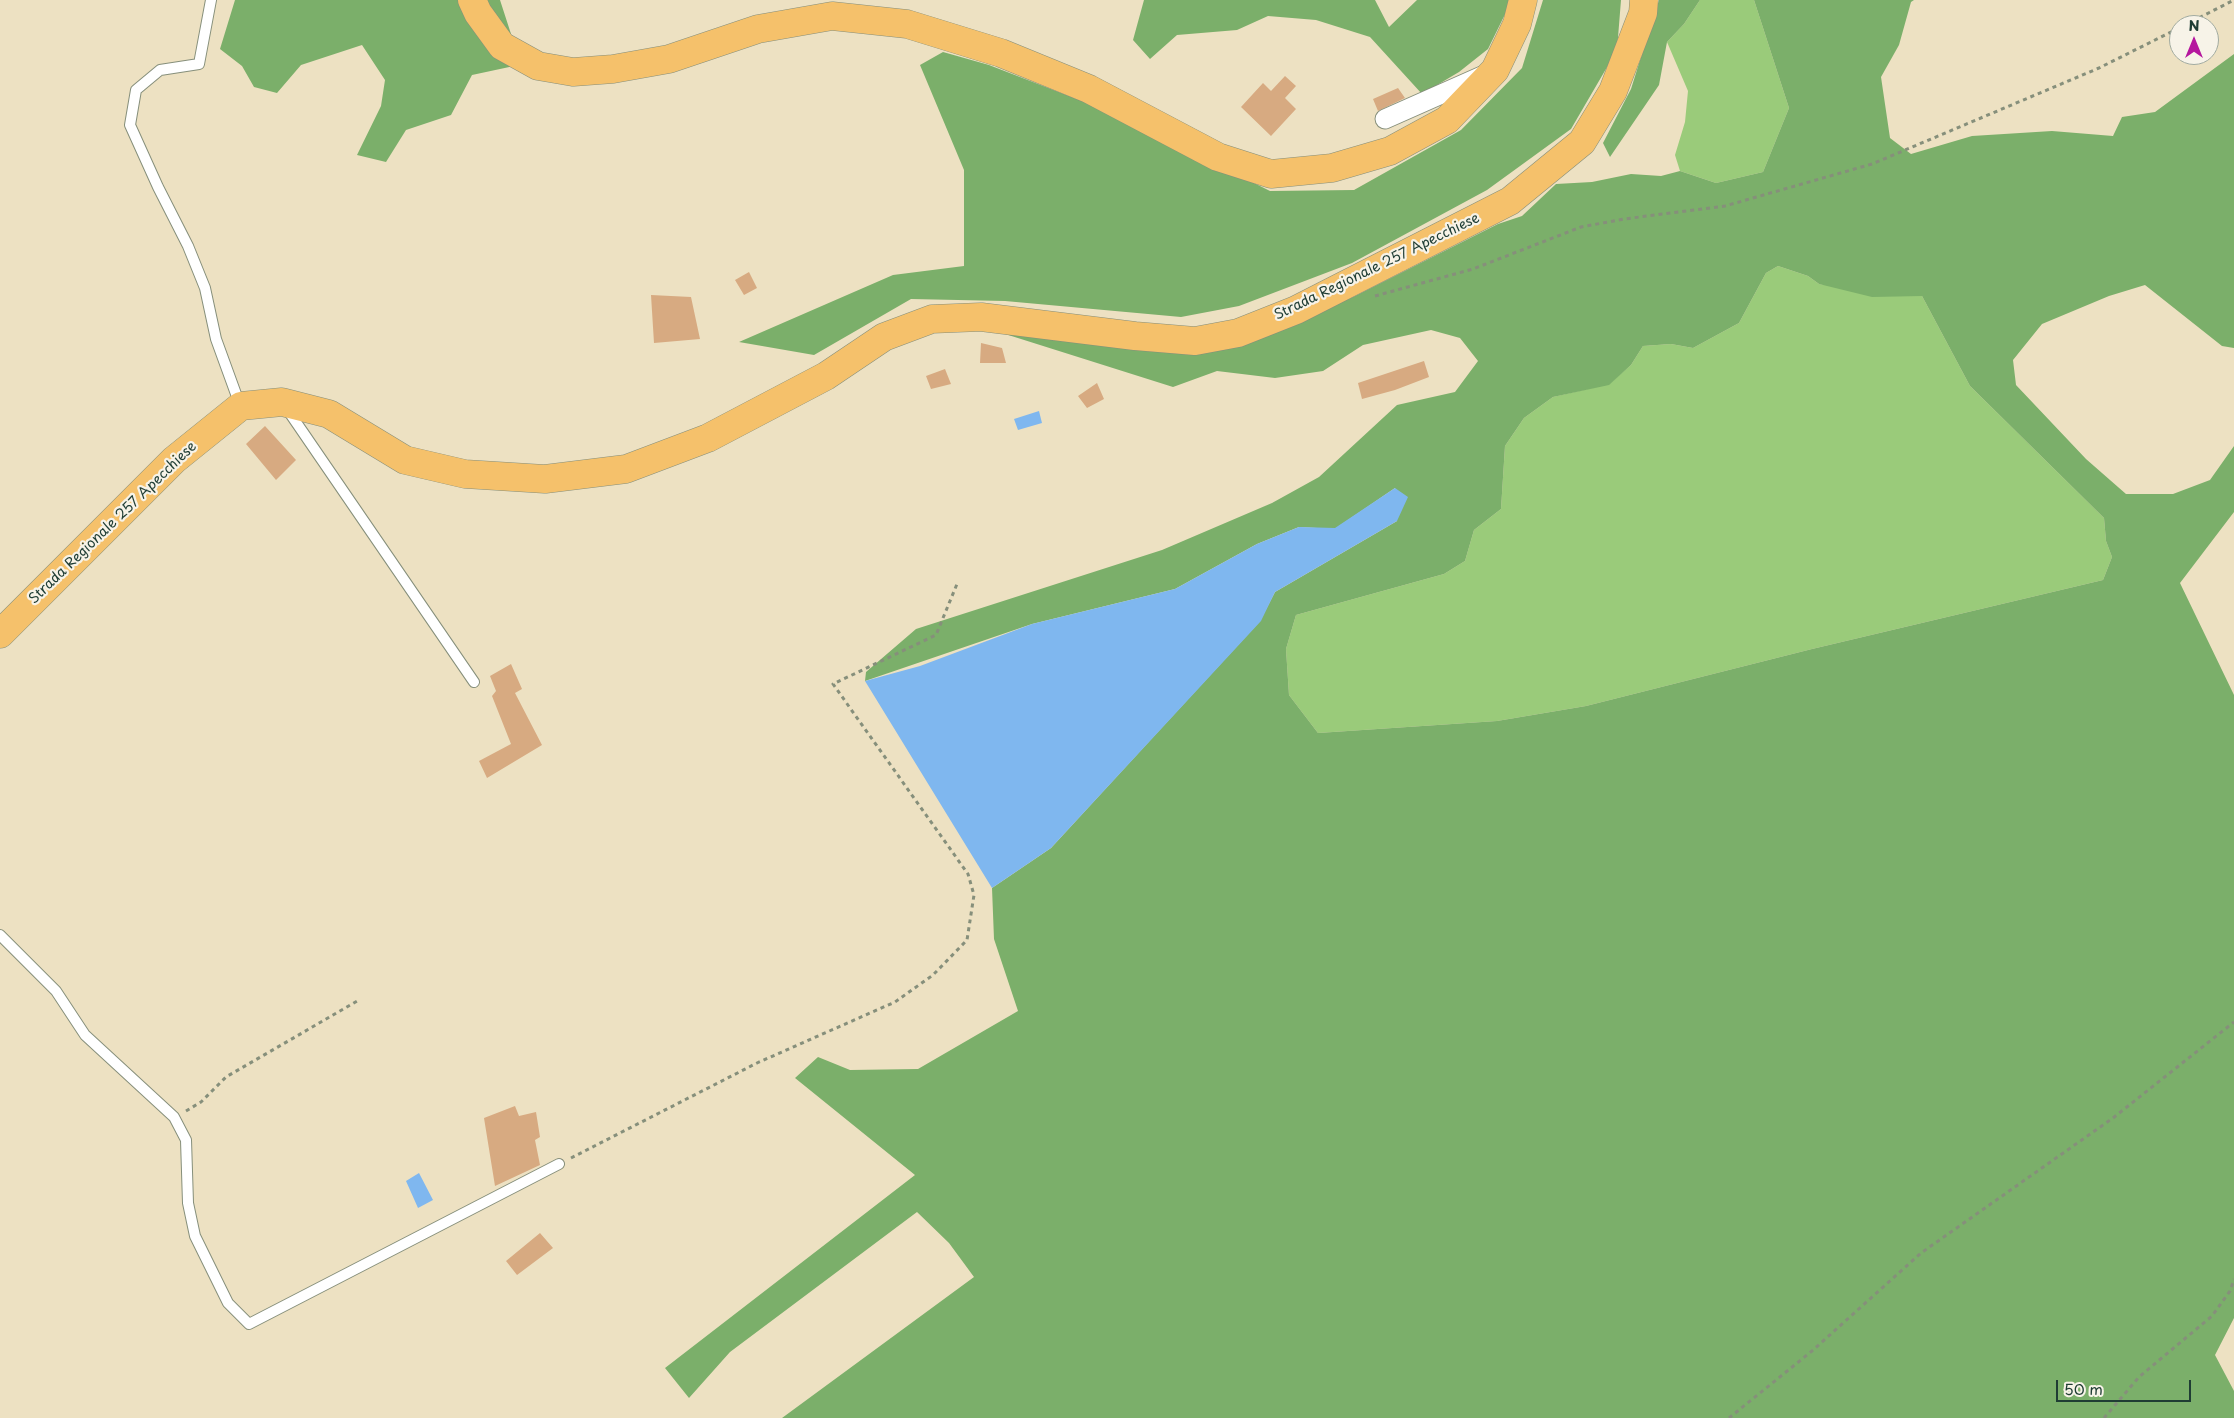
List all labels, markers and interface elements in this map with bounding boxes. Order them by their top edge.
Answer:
north arrow [2169,15,2219,65]
text: N [2188,15,2200,36]
street label: Strada Regionale 257 Apecchiese [1272,210,1482,324]
street label: Strada Regionale 257 Apecchiese [26,438,200,608]
scale bar [2059,1370,2194,1402]
text: 50 m [2064,1377,2103,1400]

